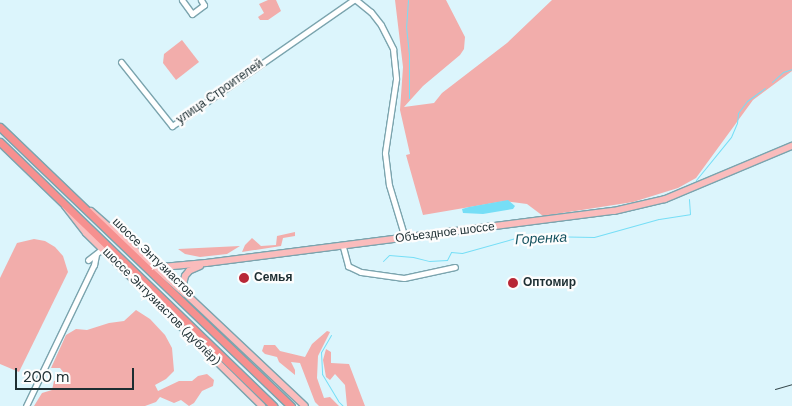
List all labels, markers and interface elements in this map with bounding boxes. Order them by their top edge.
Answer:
street label: улица Строителей [174,57,266,127]
street label: шоссе Энтузиастов [109,215,197,301]
street label: Объездное шоссе [394,220,496,246]
water label: Горенка [514,228,568,248]
street label: шоссе Энтузиастов (дублёр) [99,245,223,369]
place label: Семья [254,271,292,285]
marker: Семья [238,272,250,284]
place label: Оптомир [523,276,576,290]
marker: Оптомир [507,277,519,289]
scale bar [18,358,136,390]
text: 200 m [23,367,69,387]

